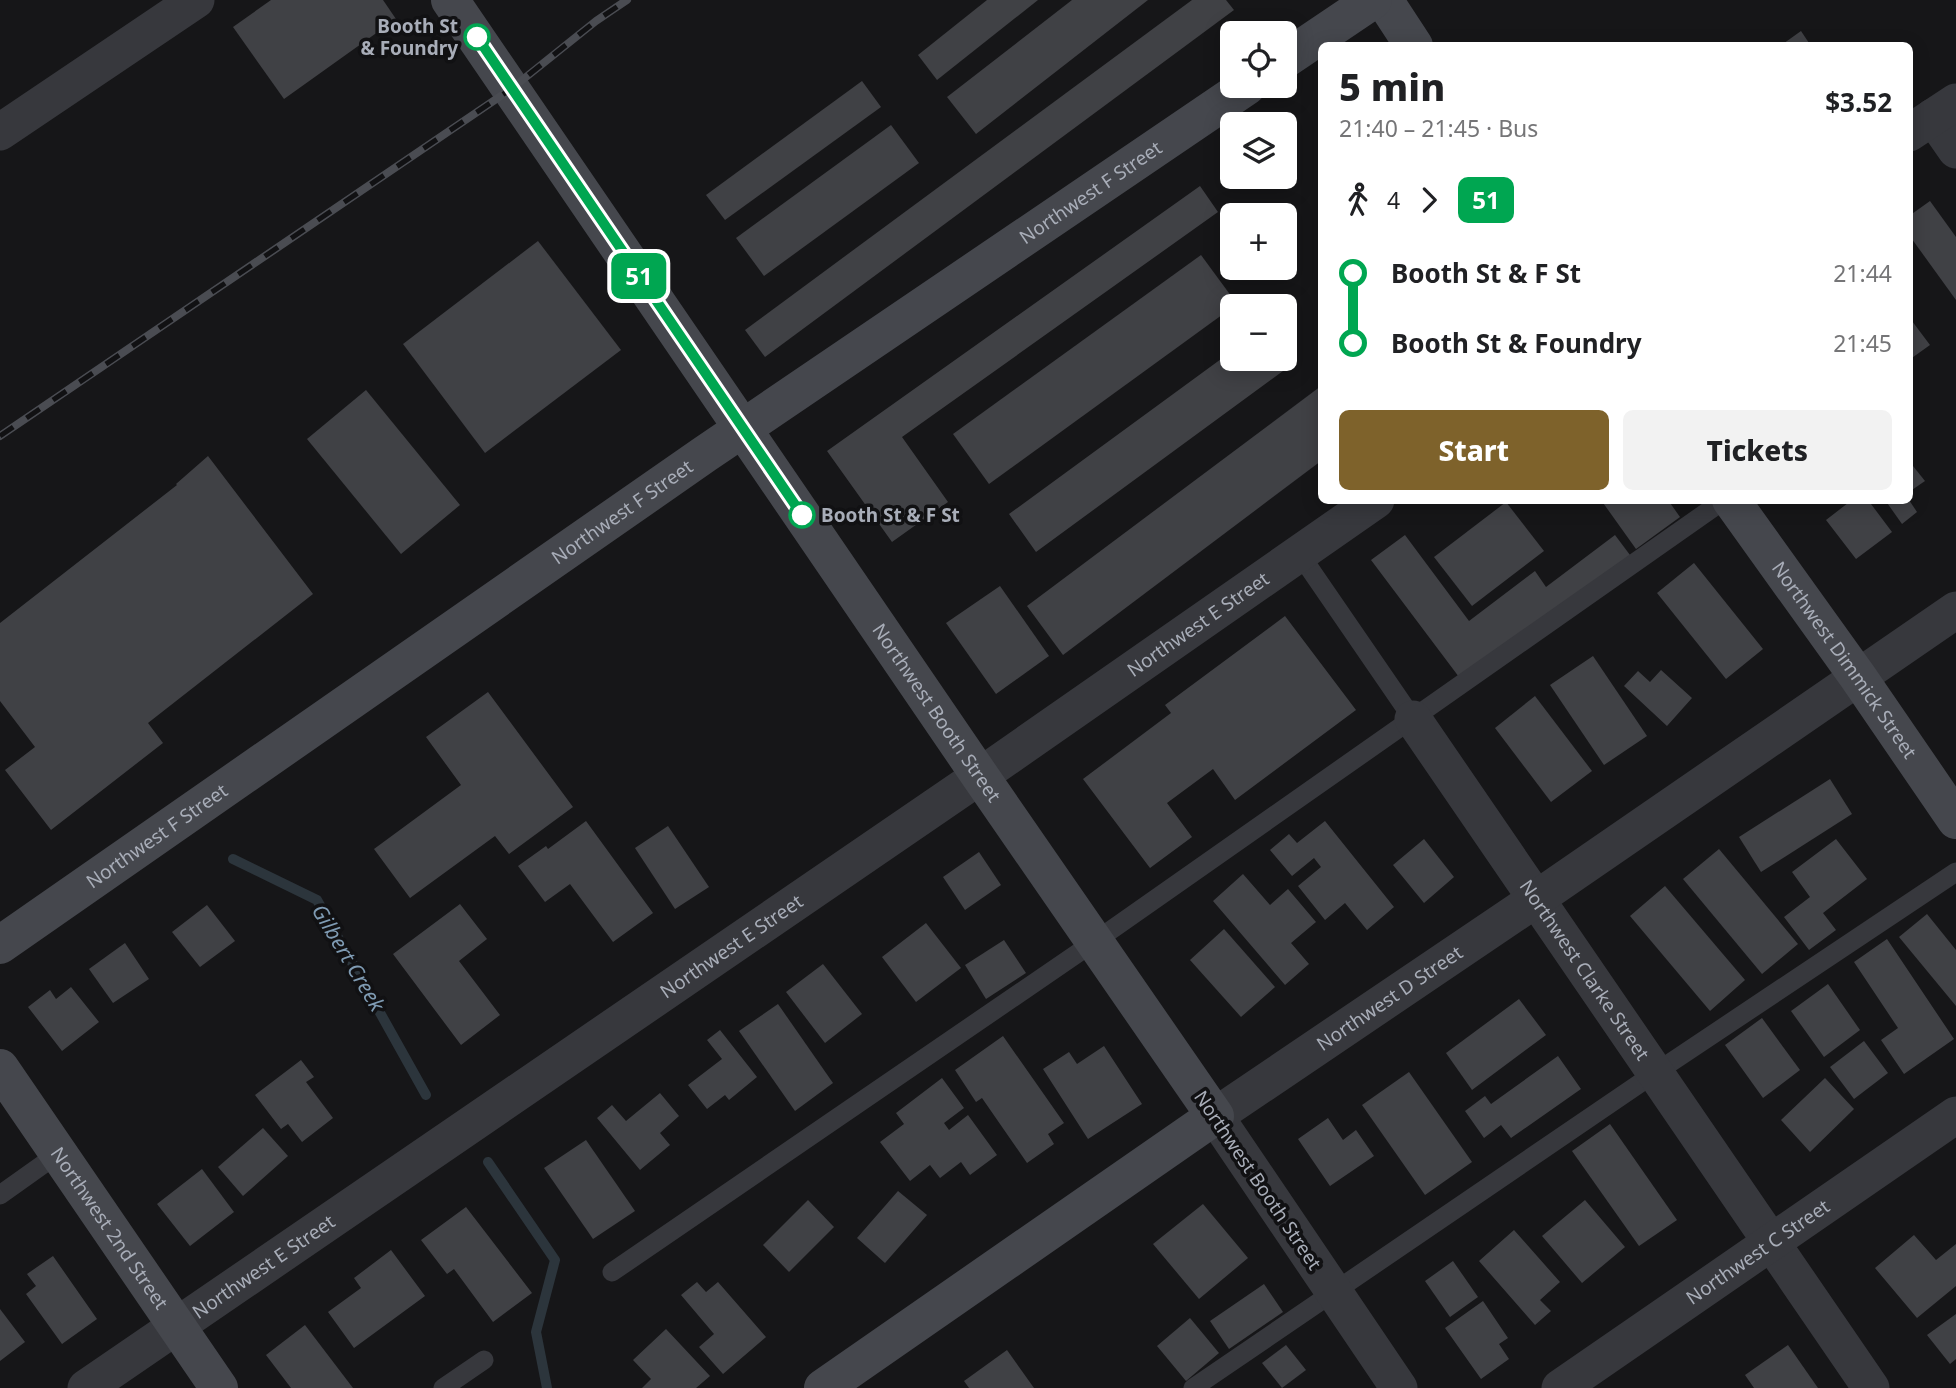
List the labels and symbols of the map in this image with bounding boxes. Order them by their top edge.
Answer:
place label: Booth St & Foundry [360,13,458,61]
marker: Booth St & Foundry [464,24,490,50]
street label: Northwest F Street [1014,135,1167,250]
line badge: 51 [608,253,670,299]
street label: Northwest F Street [546,453,698,570]
marker: Booth St & F St [789,502,815,528]
place label: Booth St & F St [821,502,960,528]
street label: Northwest Dimmick Street [1766,556,1923,764]
street label: Northwest E Street [1122,565,1274,683]
street label: Northwest Booth Street [866,618,1007,807]
street label: Northwest F Street [81,777,233,894]
street label: Northwest Clarke Street [1514,874,1656,1065]
street label: Northwest E Street [655,888,808,1004]
water label: Gilbert Creek [306,899,393,1018]
street label: Northwest D Street [1311,939,1468,1057]
street label: Northwest Booth Street [1188,1085,1328,1275]
street label: Northwest 2nd Street [45,1142,174,1315]
street label: Northwest C Street [1681,1193,1835,1310]
street label: Northwest E Street [187,1208,340,1325]

